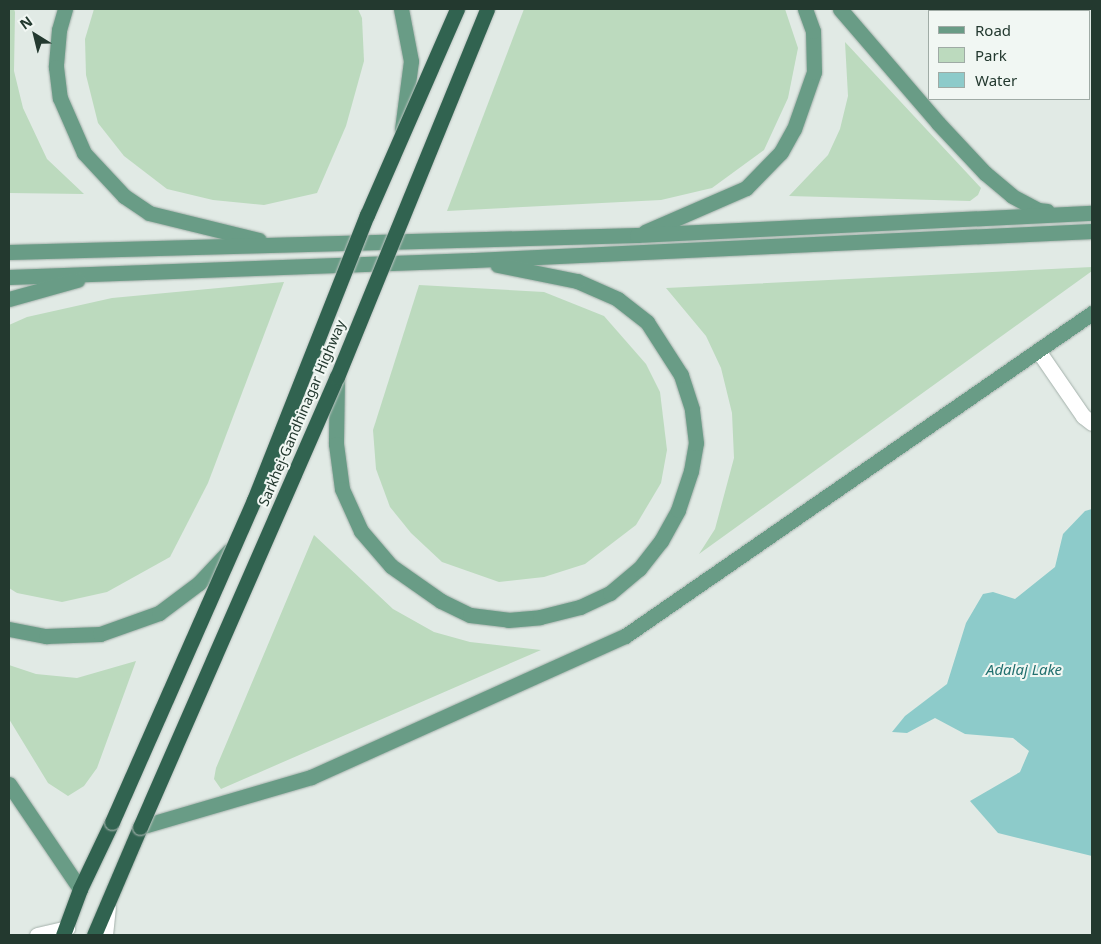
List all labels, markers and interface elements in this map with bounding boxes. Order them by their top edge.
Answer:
north arrow [10,10,60,60]
legend [928,10,1091,100]
text: N [16,11,36,33]
text: Road [975,20,1011,40]
text: Park [975,45,1007,65]
text: Water [975,70,1017,90]
street label: Sarkhej-Gandhinagar Highway [255,317,349,509]
water label: Adalaj Lake [986,661,1062,679]

